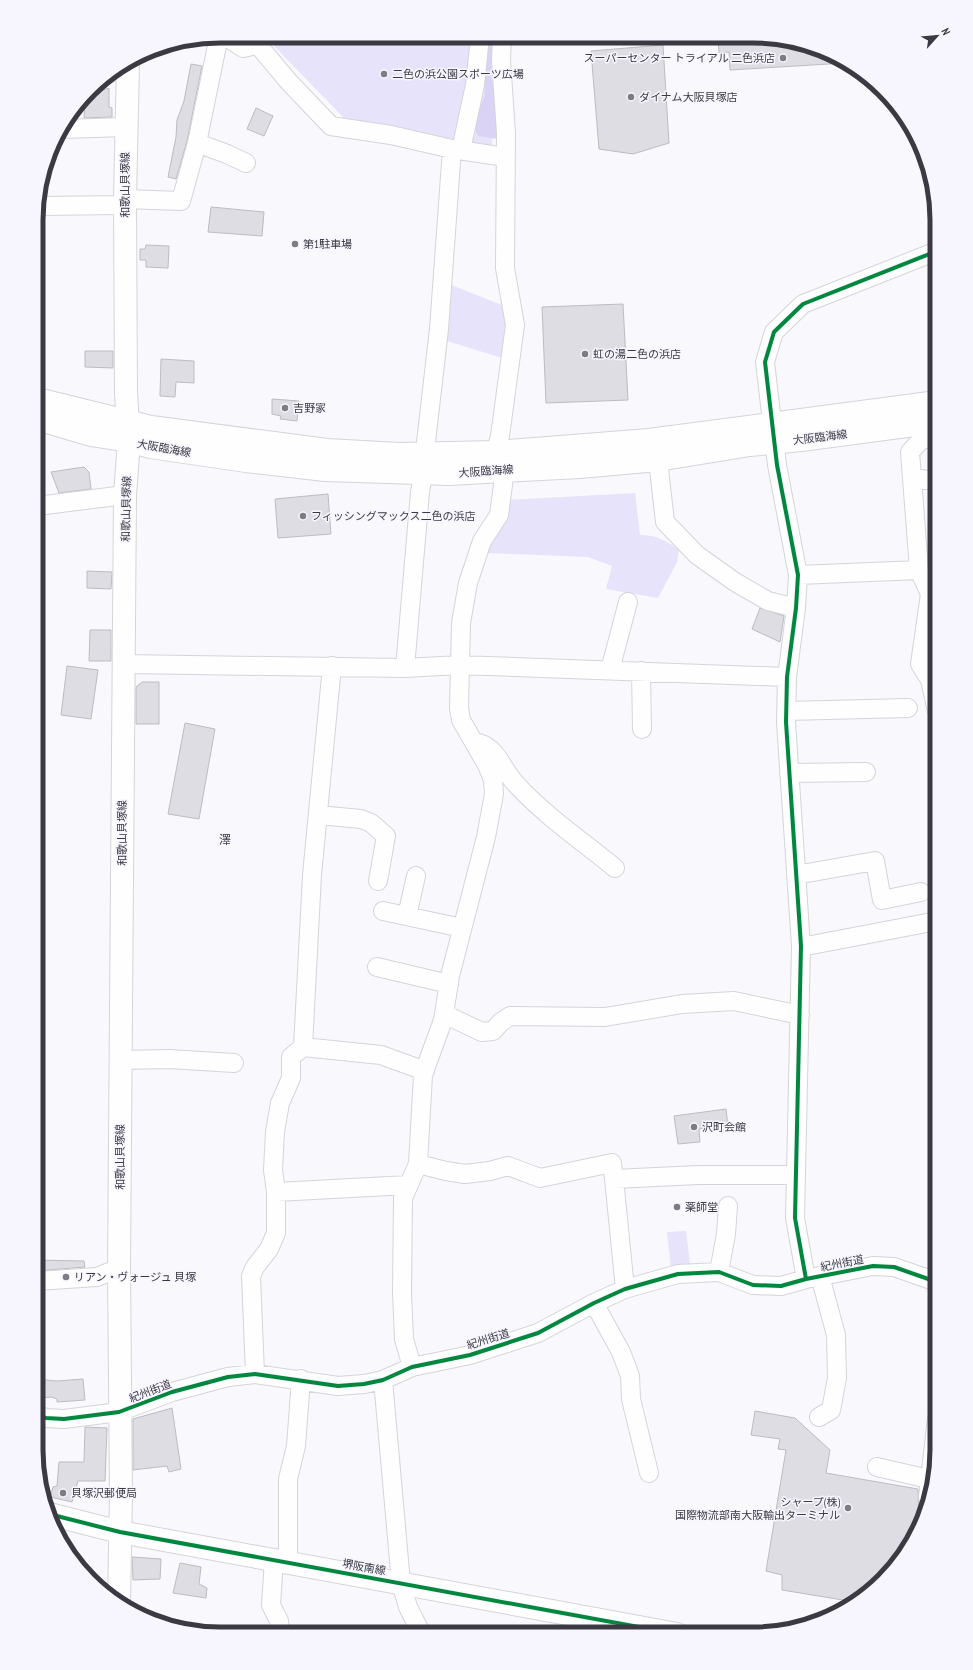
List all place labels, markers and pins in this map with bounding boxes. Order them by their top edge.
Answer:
place label: スーパーセンター トライアル 二色浜店 [584,51,775,65]
marker: スーパーセンター トライアル 二色浜店 [778,53,788,63]
place label: 二色の浜公園スポーツ広場 [392,67,524,81]
marker: 二色の浜公園スポーツ広場 [379,69,389,79]
place label: ダイナム大阪貝塚店 [639,90,737,104]
marker: ダイナム大阪貝塚店 [626,92,636,102]
place label: 第1駐車場 [303,237,352,251]
marker: 第1駐車場 [290,239,300,249]
place label: 虹の湯二色の浜店 [593,347,681,361]
marker: 虹の湯二色の浜店 [580,349,590,359]
place label: 吉野家 [293,401,326,415]
marker: 吉野家 [280,403,290,413]
place label: フィッシングマックス二色の浜店 [311,509,475,523]
marker: フィッシングマックス二色の浜店 [298,511,308,521]
place label: 沢町会館 [702,1120,746,1134]
marker: 沢町会館 [689,1122,699,1132]
place label: 薬師堂 [685,1200,718,1214]
marker: 薬師堂 [672,1202,682,1212]
place label: リアン・ヴォージュ 貝塚 [74,1270,196,1284]
marker: リアン・ヴォージュ 貝塚 [61,1272,71,1282]
place label: 貝塚沢郵便局 [71,1486,137,1500]
marker: 貝塚沢郵便局 [58,1488,68,1498]
place label: シャープ(株) 国際物流部南大阪輸出ターミナル [675,1495,840,1522]
marker: シャープ(株) 国際物流部南大阪輸出ターミナル [843,1503,853,1513]

